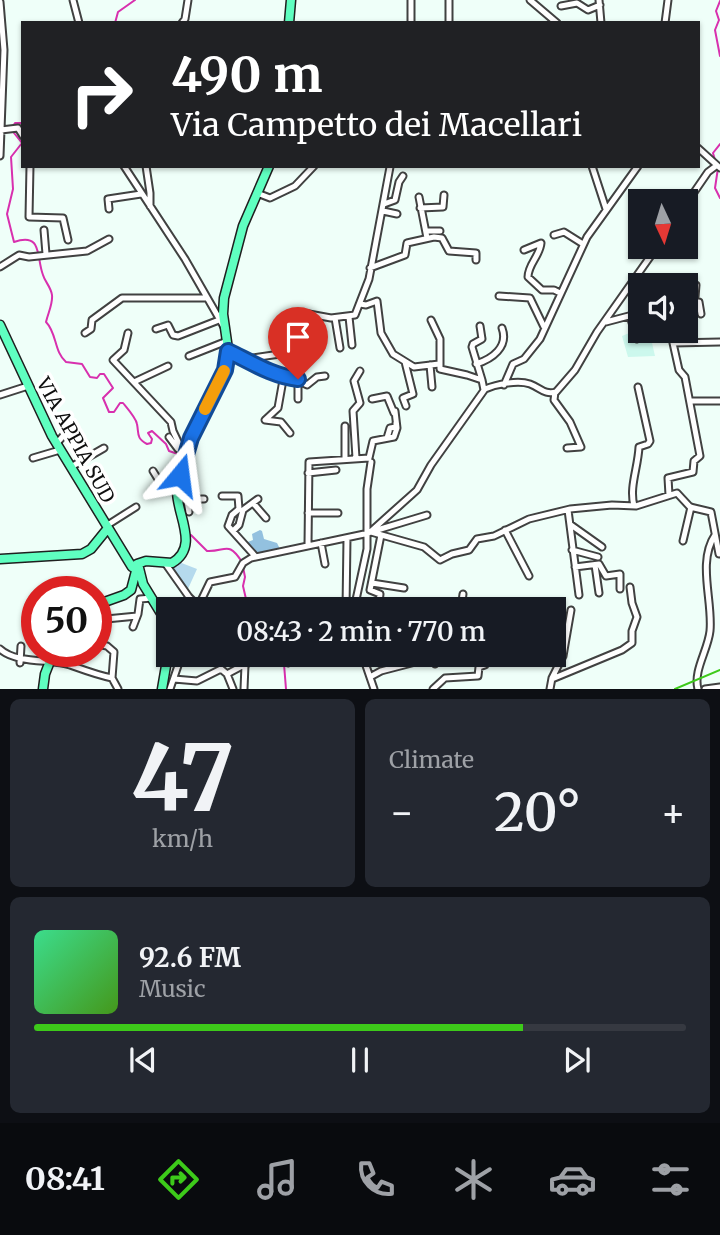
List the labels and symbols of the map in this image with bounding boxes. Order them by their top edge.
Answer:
north arrow [628,189,698,259]
pin [268,307,328,379]
street label: VIA APPIA SUD [31,372,120,507]
position arrow [143,438,217,512]
speed limit sign: 50 [21,576,112,667]

